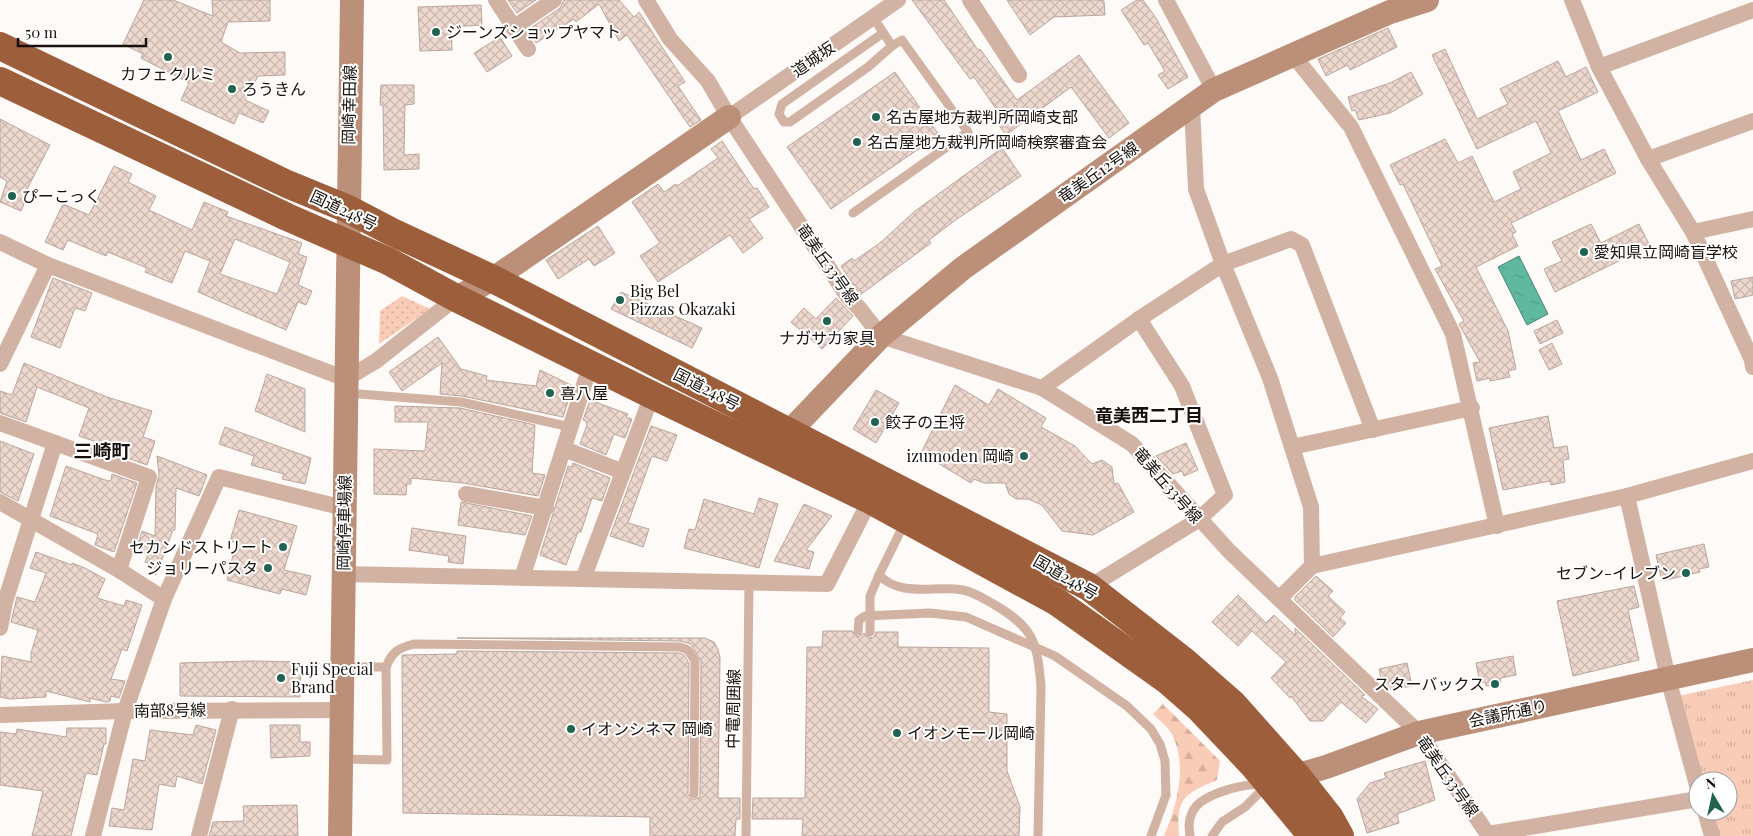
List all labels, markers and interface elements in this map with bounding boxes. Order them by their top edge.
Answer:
scale bar [18,15,145,47]
place label: ジーンズショップヤマト [446,21,621,42]
text: 50 m [25,22,58,42]
marker: ジーンズショップヤマト [430,26,442,38]
street label: 道城坂 [787,36,838,81]
marker: カフェクルミ [162,51,174,63]
place label: カフェクルミ [120,63,216,84]
street label: 岡崎幸田線 [337,65,360,145]
place label: ろうきん [242,78,306,99]
marker: ろうきん [226,83,238,95]
place label: 名古屋地方裁判所岡崎支部 [886,106,1078,127]
marker: 名古屋地方裁判所岡崎支部 [870,111,882,123]
place label: 名古屋地方裁判所岡崎検察審査会 [867,131,1107,152]
marker: 名古屋地方裁判所岡崎検察審査会 [851,136,863,148]
street label: 竜美丘12号線 [1053,136,1142,207]
place label: ぴーこっく [22,185,101,206]
street label: 国道248号 [307,185,381,234]
marker: ぴーこっく [6,190,18,202]
street label: 竜美丘33号線 [793,219,864,308]
place label: 愛知県立岡崎盲学校 [1594,241,1738,262]
marker: 愛知県立岡崎盲学校 [1578,246,1590,258]
place label: Big Bel Pizzas Okazaki [630,280,736,319]
marker: Big Bel Pizzas Okazaki [614,294,626,306]
marker: ナガサカ家具 [821,315,833,327]
place label: ナガサカ家具 [779,327,875,348]
street label: 国道248号 [670,363,744,414]
place label: 喜八屋 [560,382,608,403]
marker: 喜八屋 [544,387,556,399]
district label: 竜美西二丁目 [1095,403,1203,427]
place label: 餃子の王将 [885,411,965,432]
marker: 餃子の王将 [869,416,881,428]
district label: 三崎町 [73,437,131,463]
street label: 竜美丘33号線 [1129,442,1207,527]
place label: izumoden 岡崎 [906,445,1014,466]
marker: izumoden 岡崎 [1018,450,1030,462]
street label: 岡崎停車場線 [332,475,355,571]
place label: セカンドストリート [129,536,273,557]
marker: セカンドストリート [277,541,289,553]
street label: 国道248号 [1030,550,1103,604]
place label: ジョリーパスタ [146,557,258,578]
marker: ジョリーパスタ [262,562,274,574]
place label: セブン-イレブン [1556,562,1676,583]
marker: セブン-イレブン [1680,567,1692,579]
place label: Fuji Special Brand [291,658,374,697]
street label: 中電周囲線 [721,669,744,749]
marker: Fuji Special Brand [275,672,287,684]
place label: スターバックス [1374,673,1485,694]
marker: スターバックス [1489,678,1501,690]
street label: 会議所通り [1467,694,1549,731]
street label: 南部8号線 [134,698,206,721]
place label: イオンシネマ 岡崎 [581,718,713,739]
place label: イオンモール岡崎 [907,722,1035,743]
marker: イオンシネマ 岡崎 [565,723,577,735]
marker: イオンモール岡崎 [891,727,903,739]
street label: 竜美丘33号線 [1413,731,1484,820]
north arrow [1688,771,1738,821]
text: N [1704,772,1717,793]

